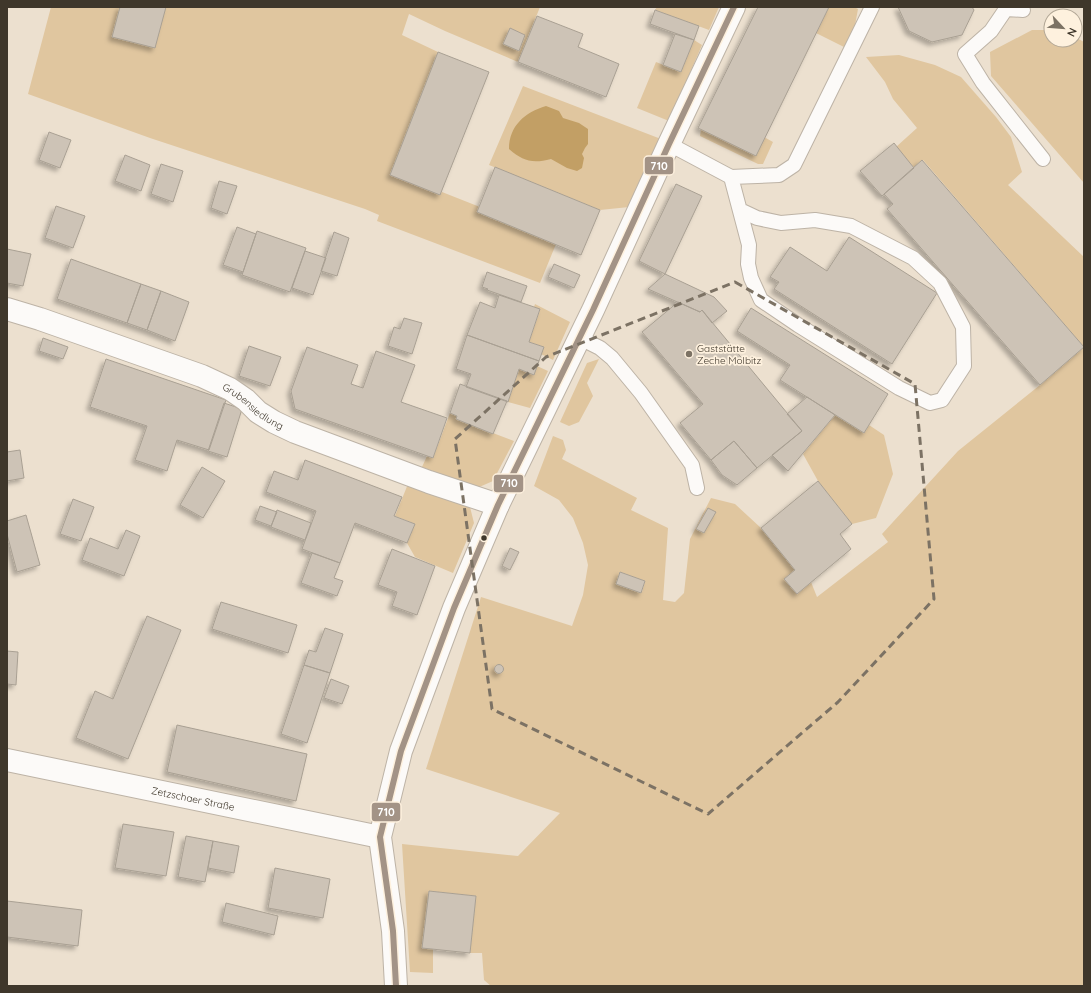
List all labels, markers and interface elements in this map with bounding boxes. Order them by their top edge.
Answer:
north arrow [1043,8,1083,48]
text: N [1064,26,1080,39]
line badge: 710 [644,156,674,175]
text: 710 [650,159,668,173]
place label: Gaststätte Zeche Molbitz [697,342,761,367]
marker: Gaststätte Zeche Molbitz [684,349,694,359]
street label: Grubensiedlung [220,380,286,433]
line badge: 710 [493,474,524,493]
text: 710 [500,476,518,490]
unlabelled marker [479,533,489,543]
street label: Zetzschaer Straße [150,784,236,814]
line badge: 710 [371,802,401,822]
text: 710 [377,805,395,819]

